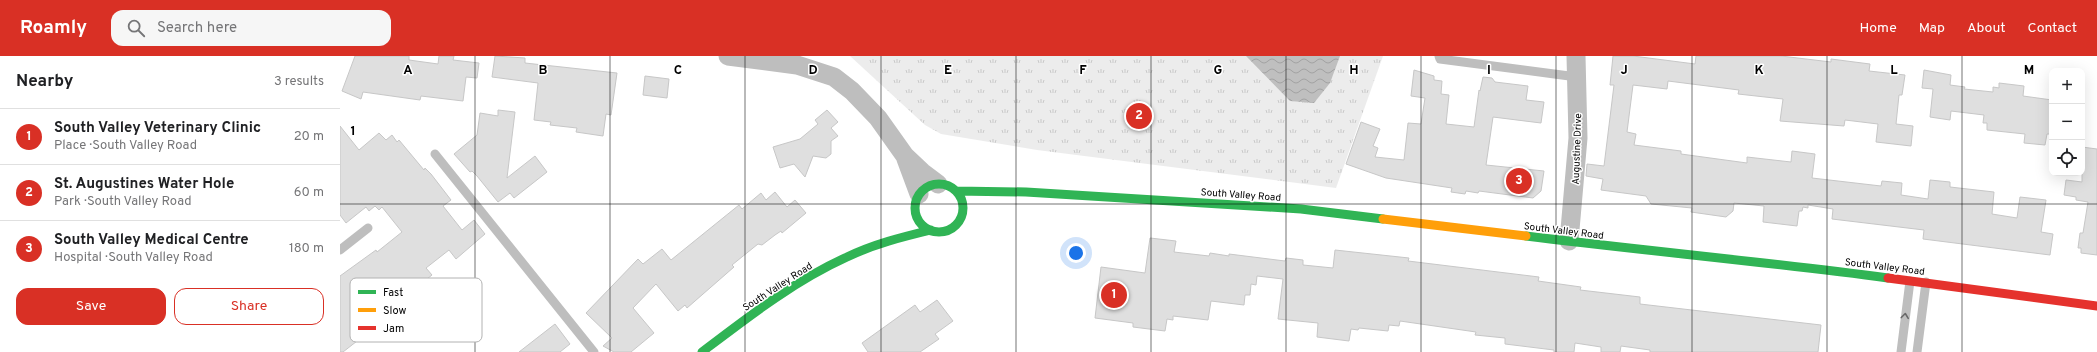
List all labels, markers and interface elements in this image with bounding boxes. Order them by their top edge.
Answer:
search box [111,10,391,46]
text: Roamly [20,16,87,40]
icon: search [125,17,147,39]
text: Search here [157,19,237,38]
text: Home [1860,20,1897,37]
text: Map [1919,20,1945,37]
text: About [1967,20,2006,37]
text: Contact [2028,20,2077,37]
text: A [403,63,413,79]
text: B [539,63,548,79]
text: C [674,63,682,79]
text: D [808,63,818,79]
text: E [944,63,952,79]
text: F [1079,63,1087,79]
text: G [1214,63,1223,79]
text: H [1349,63,1359,79]
text: I [1487,63,1491,79]
text: J [1620,63,1628,79]
text: K [1754,63,1764,79]
text: L [1890,63,1898,79]
text: M [2024,63,2034,79]
map controls [2049,68,2085,176]
button: + [2049,68,2085,104]
text: Nearby [16,71,73,93]
text: 3 results [274,74,324,90]
pin: 2 [1126,101,1152,131]
button: − [2049,104,2085,140]
street label: Augustine Drive [1570,113,1585,185]
text: South Valley Veterinary Clinic [54,119,261,138]
text: 1 [350,124,356,140]
text: 1 [26,129,32,145]
text: 20 m [294,129,324,145]
text: Place · South Valley Road [54,138,197,154]
button: locate [2049,140,2085,176]
pin: 3 [1506,166,1532,196]
text: St. Augustines Water Hole [54,175,234,194]
text: 2 [25,185,33,201]
text: 60 m [294,185,324,201]
street label: South Valley Road [1200,186,1281,205]
text: Park · South Valley Road [54,194,192,210]
street label: South Valley Road [1523,220,1605,243]
text: South Valley Medical Centre [54,231,249,250]
text: 3 [25,241,33,257]
text: 180 m [289,241,324,257]
your location [1066,243,1086,263]
text: Hospital · South Valley Road [54,250,213,266]
street label: South Valley Road [1844,256,1926,279]
street label: South Valley Road [741,260,815,315]
legend [350,278,482,342]
pin: 1 [1101,280,1127,310]
text: Fast [383,286,403,300]
button: Save [16,288,166,325]
button: Share [174,288,324,325]
text: Slow [383,304,406,318]
one-way arrow [1901,313,1910,319]
text: Jam [383,322,404,336]

